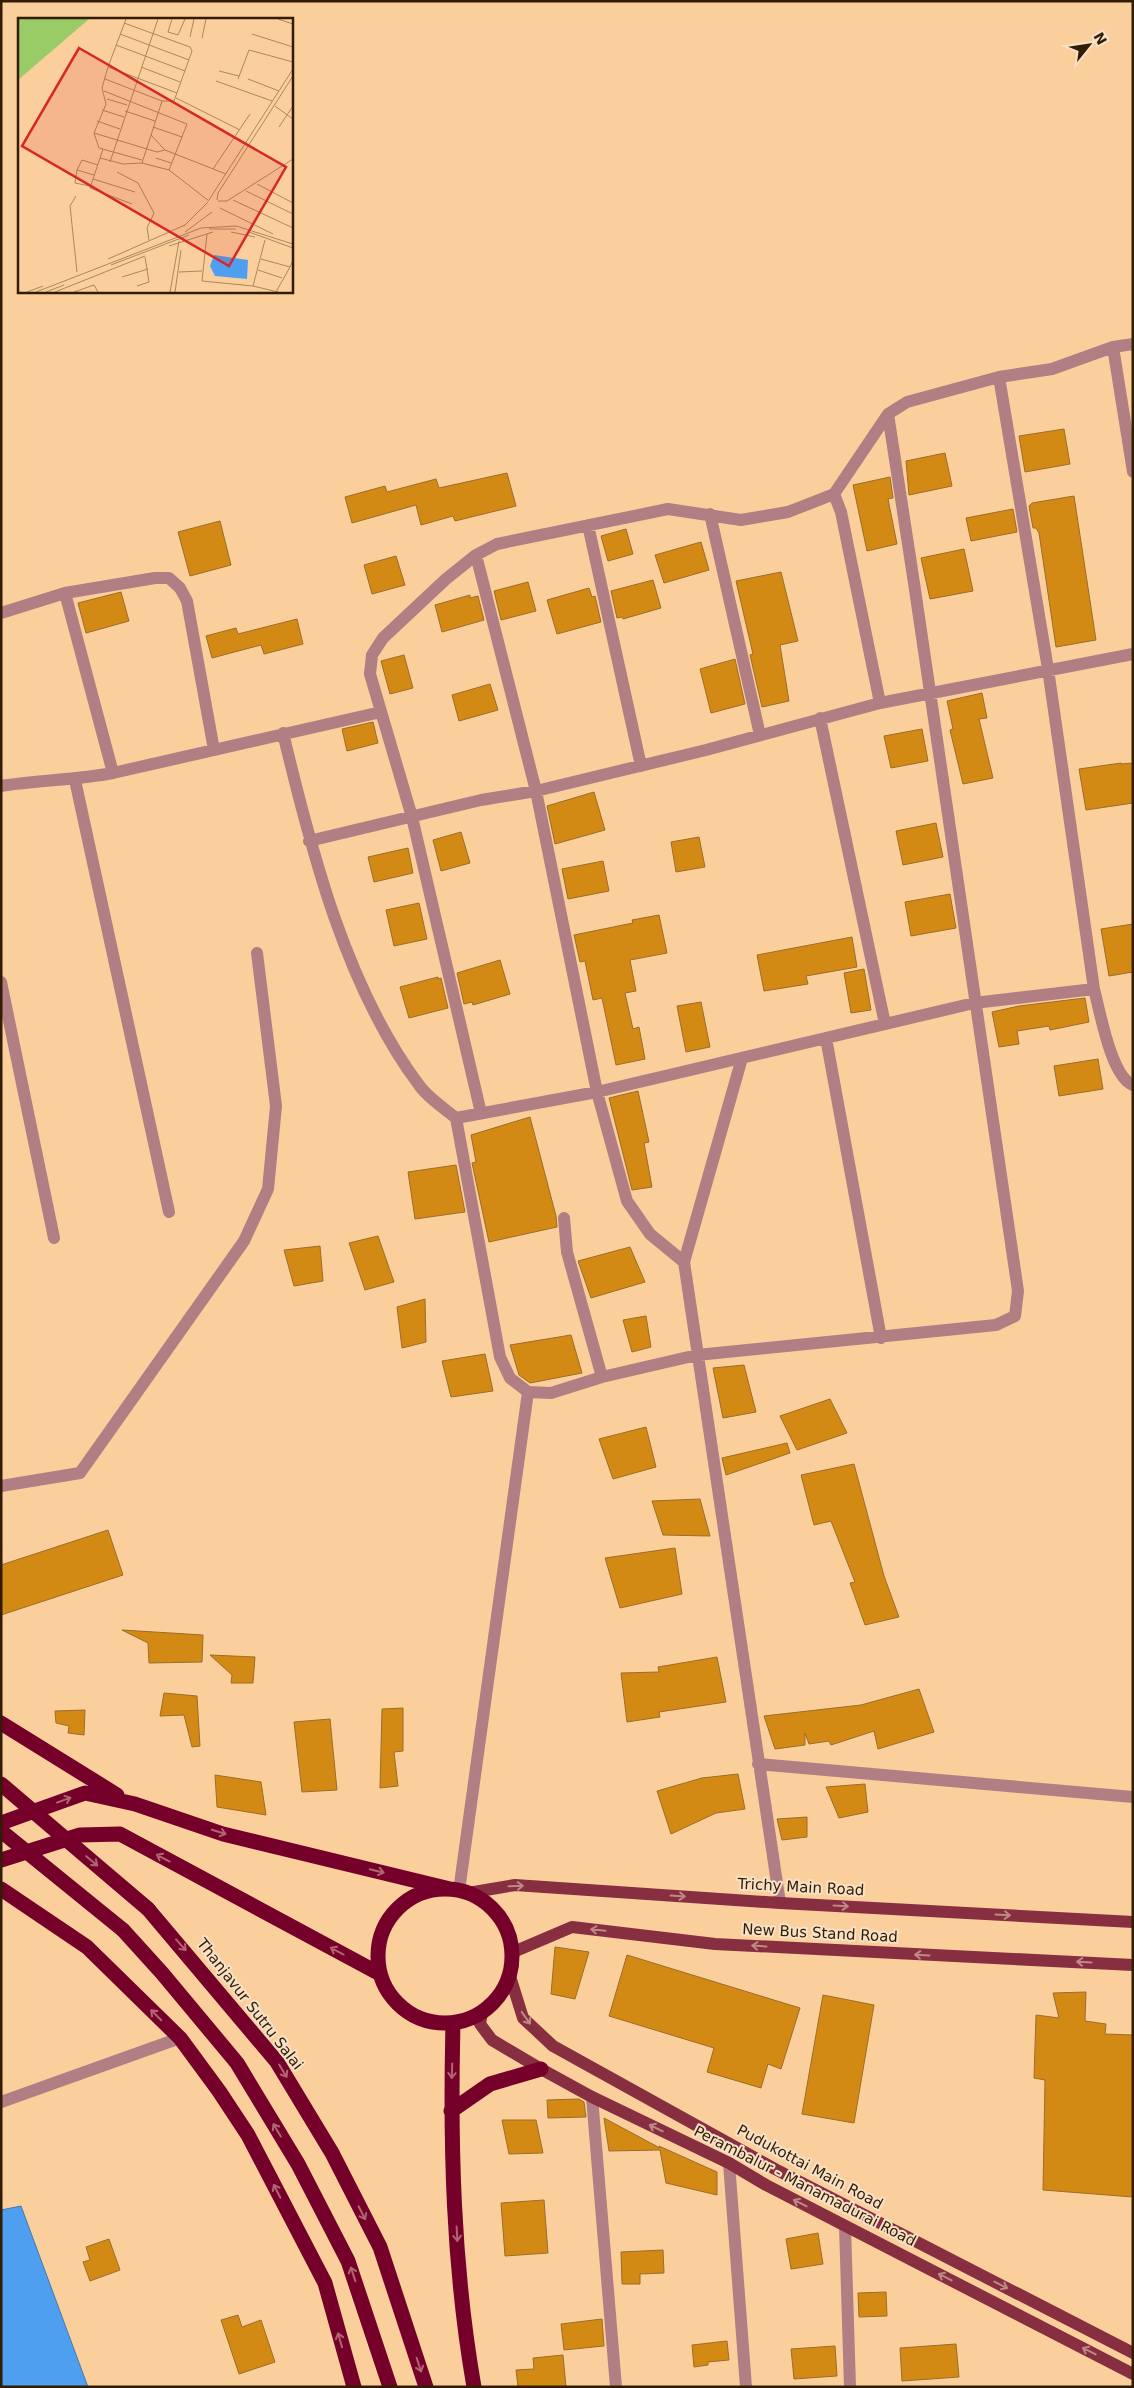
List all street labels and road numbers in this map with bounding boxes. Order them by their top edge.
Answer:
street label: Trichy Main Road [736,1875,865,1899]
street label: New Bus Stand Road [742,1920,898,1946]
street label: Thanjavur Sutru Salai [193,1934,307,2073]
street label: Pudukottai Main Road [734,2121,886,2213]
street label: Perambalur - Manamadurai Road [691,2122,919,2250]

